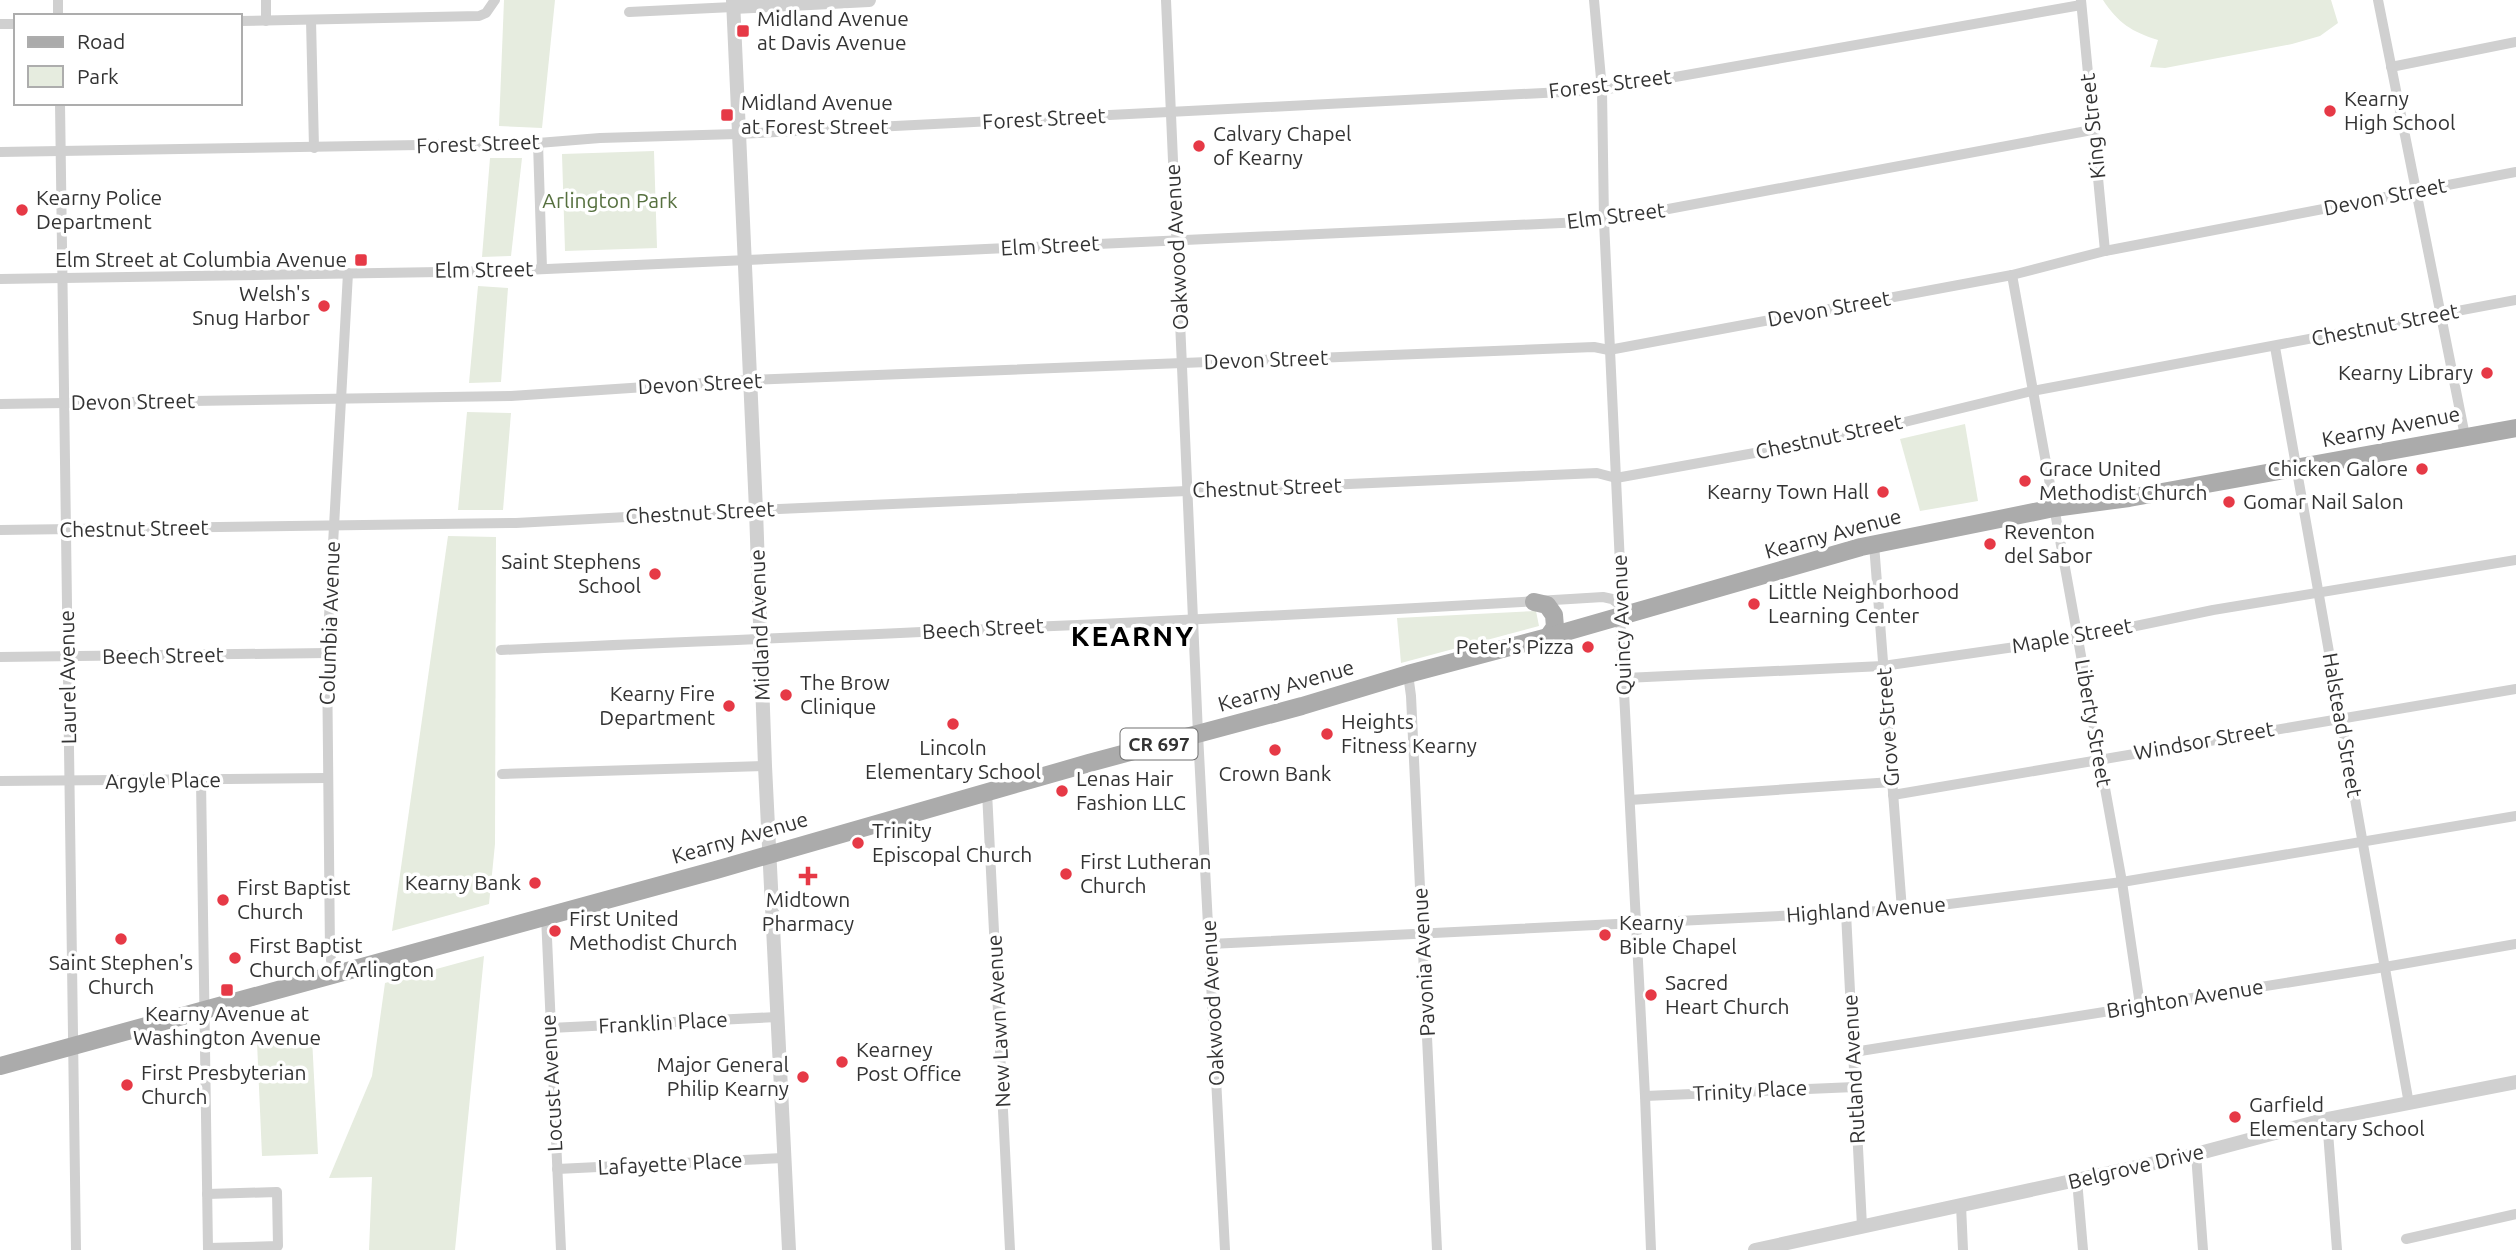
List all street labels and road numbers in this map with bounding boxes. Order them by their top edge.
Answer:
street label: Forest Street [1547,64,1673,102]
street label: King Street [2075,72,2109,180]
street label: Forest Street [982,103,1106,133]
street label: Forest Street [416,129,540,157]
street label: Oakwood Avenue [1160,163,1192,331]
street label: Devon Street [2321,172,2448,220]
street label: Elm Street [1565,197,1666,233]
street label: Elm Street [1000,230,1100,260]
street label: Elm Street [434,256,534,282]
street label: Devon Street [1766,285,1892,331]
street label: Chestnut Street [2309,298,2460,350]
street label: Devon Street [1203,345,1329,373]
street label: Devon Street [637,368,763,398]
street label: Devon Street [71,388,195,414]
street label: Kearny Avenue [2320,401,2462,451]
street label: Chestnut Street [1753,409,1904,463]
street label: Chestnut Street [1192,472,1342,502]
street label: Chestnut Street [625,496,775,528]
street label: Kearny Avenue [1762,503,1904,563]
street label: Chestnut Street [59,515,209,541]
street label: Columbia Avenue [314,540,344,706]
street label: Midland Avenue [744,549,774,701]
street label: Quincy Avenue [1607,554,1635,696]
street label: Laurel Avenue [54,610,80,744]
street label: Beech Street [922,613,1044,643]
street label: Maple Street [2010,613,2134,657]
street label: Beech Street [102,642,224,668]
street label: Halstead Street [2318,651,2368,799]
street label: Kearny Avenue [1215,654,1357,716]
street label: Liberty Street [2071,657,2117,789]
street label: Grove Street [1871,667,1903,787]
street label: Windsor Street [2132,716,2276,764]
road number: CR 697 [1120,729,1198,760]
street label: Argyle Place [105,767,221,793]
street label: Kearny Avenue [669,806,811,868]
street label: Pavonia Avenue [1407,887,1439,1037]
street label: Highland Avenue [1785,891,1947,927]
street label: Oakwood Avenue [1196,919,1228,1087]
street label: New Lawn Avenue [981,934,1015,1108]
street label: Brighton Avenue [2105,974,2265,1022]
street label: Rutland Avenue [1837,994,1869,1144]
street label: Franklin Place [598,1007,728,1037]
street label: Locust Avenue [535,1014,567,1152]
street label: Trinity Place [1692,1075,1808,1105]
street label: Belgrove Drive [2065,1139,2206,1193]
street label: Lafayette Place [597,1147,743,1179]

